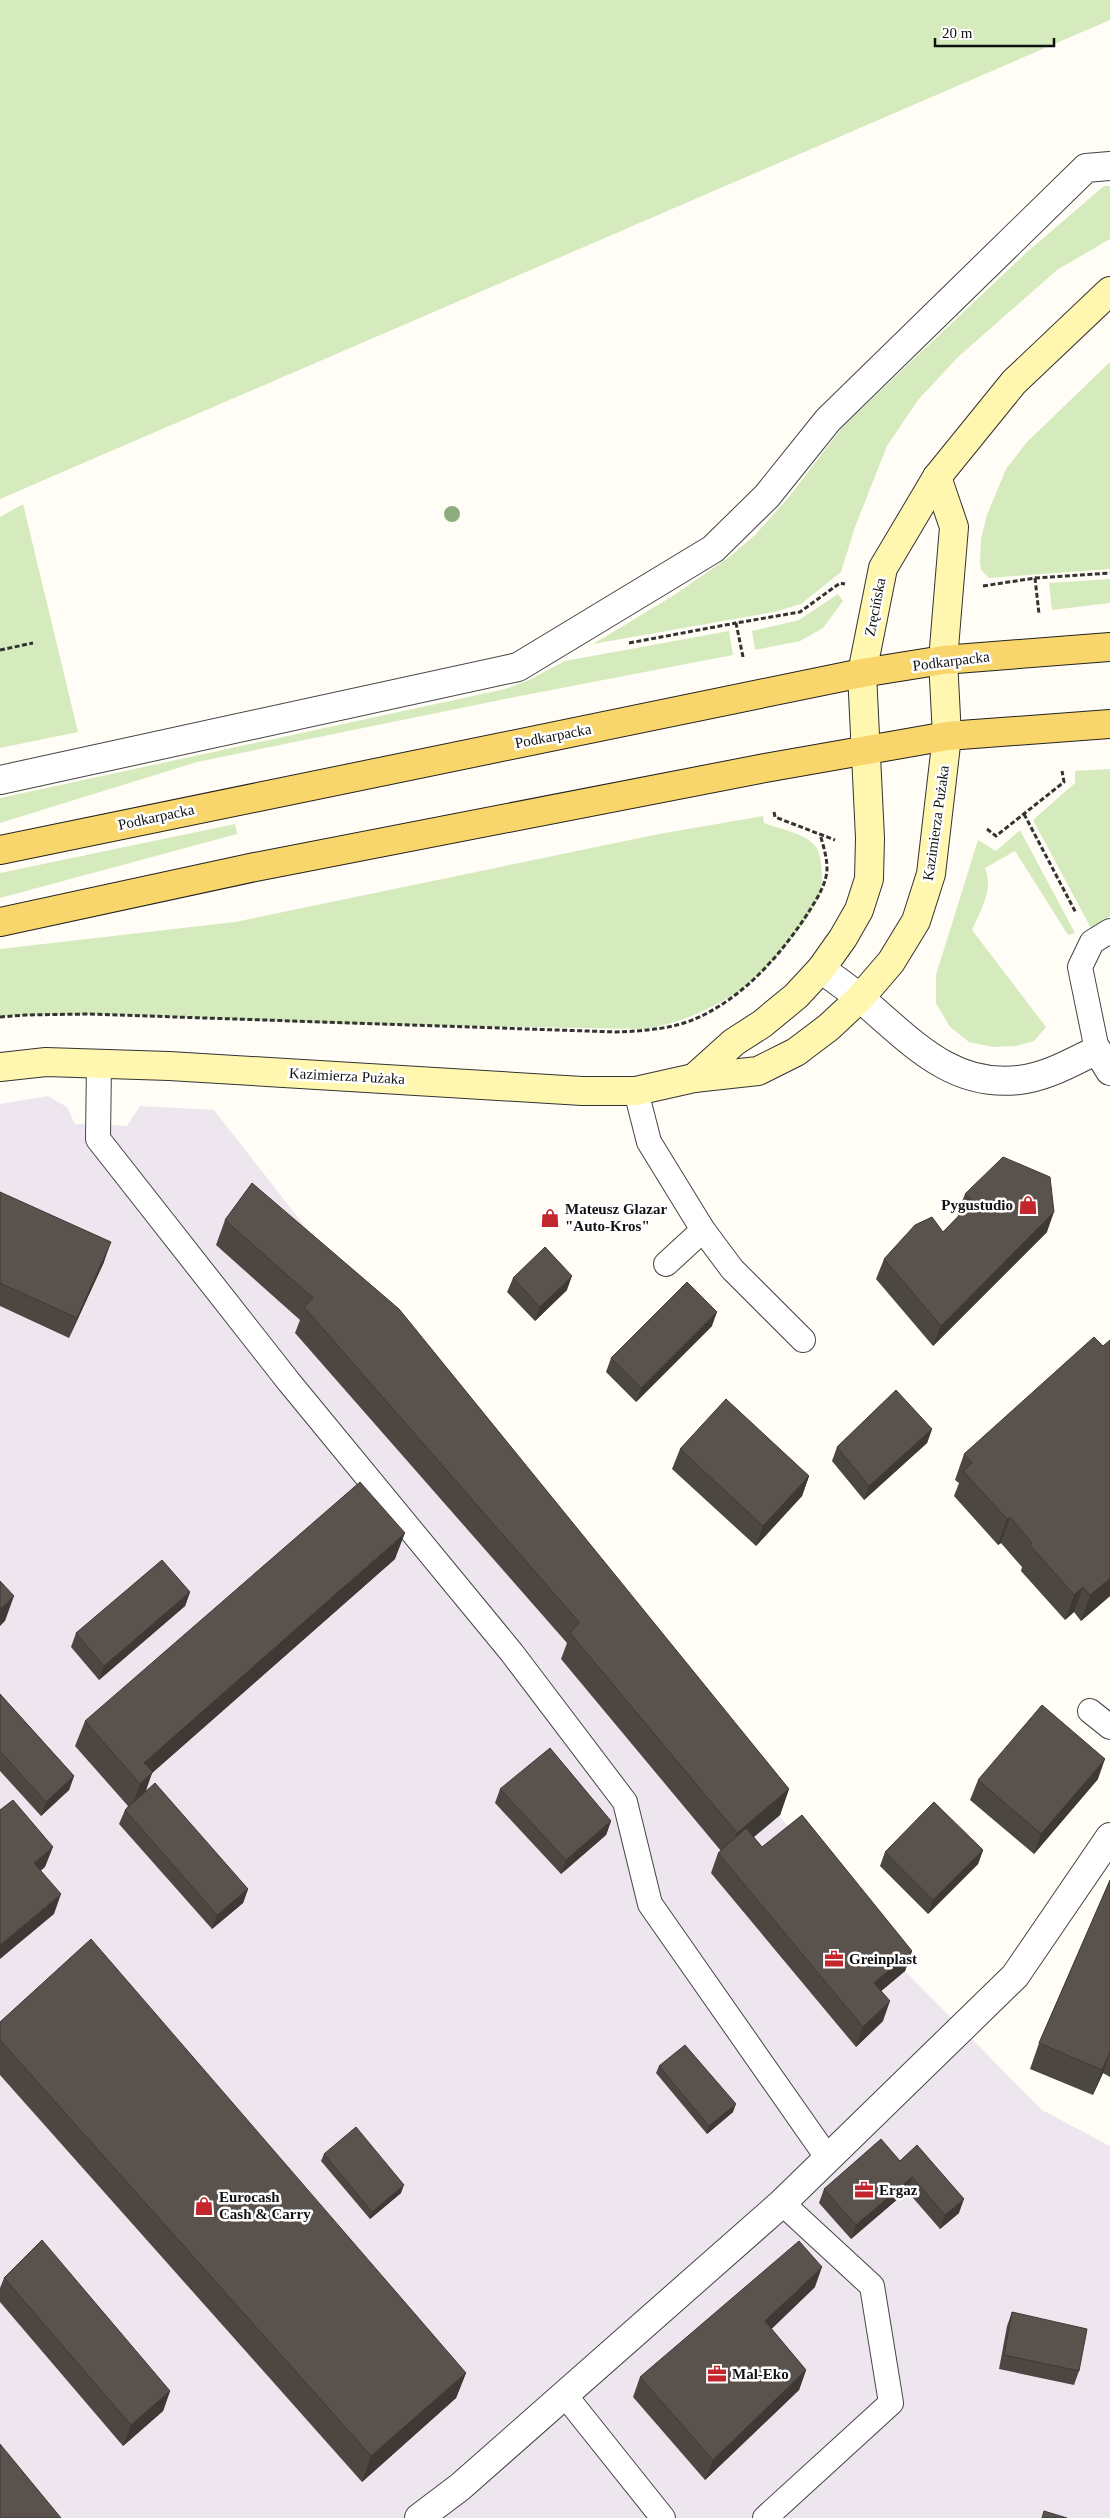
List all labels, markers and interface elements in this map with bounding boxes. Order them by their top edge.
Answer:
scale bar [935,15,1054,47]
text: 20 m [942,25,973,41]
street label: Zręcińska [862,576,889,638]
street label: Podkarpacka [912,648,991,674]
street label: Podkarpacka [513,721,593,751]
street label: Kazimierza Pużaka [920,764,952,882]
street label: Podkarpacka [116,801,196,833]
street label: Kazimierza Pużaka [289,1065,406,1087]
shop icon: Pygustudio [1017,1194,1039,1216]
place label: Pygustudio [941,1197,1013,1213]
place label: Mateusz Glazar "Auto-Kros" [565,1201,667,1234]
shop icon: Mateusz Glazar "Auto-Kros" [539,1207,561,1229]
office icon: Greinplast [823,1948,845,1970]
place label: Greinplast [849,1951,917,1967]
office icon: Ergaz [853,2179,875,2201]
place label: Ergaz [879,2182,918,2198]
place label: Eurocash Cash & Carry [219,2189,311,2222]
shop icon: Eurocash Cash & Carry [193,2195,215,2217]
office icon: Mal-Eko [706,2363,728,2385]
place label: Mal-Eko [732,2366,789,2382]

